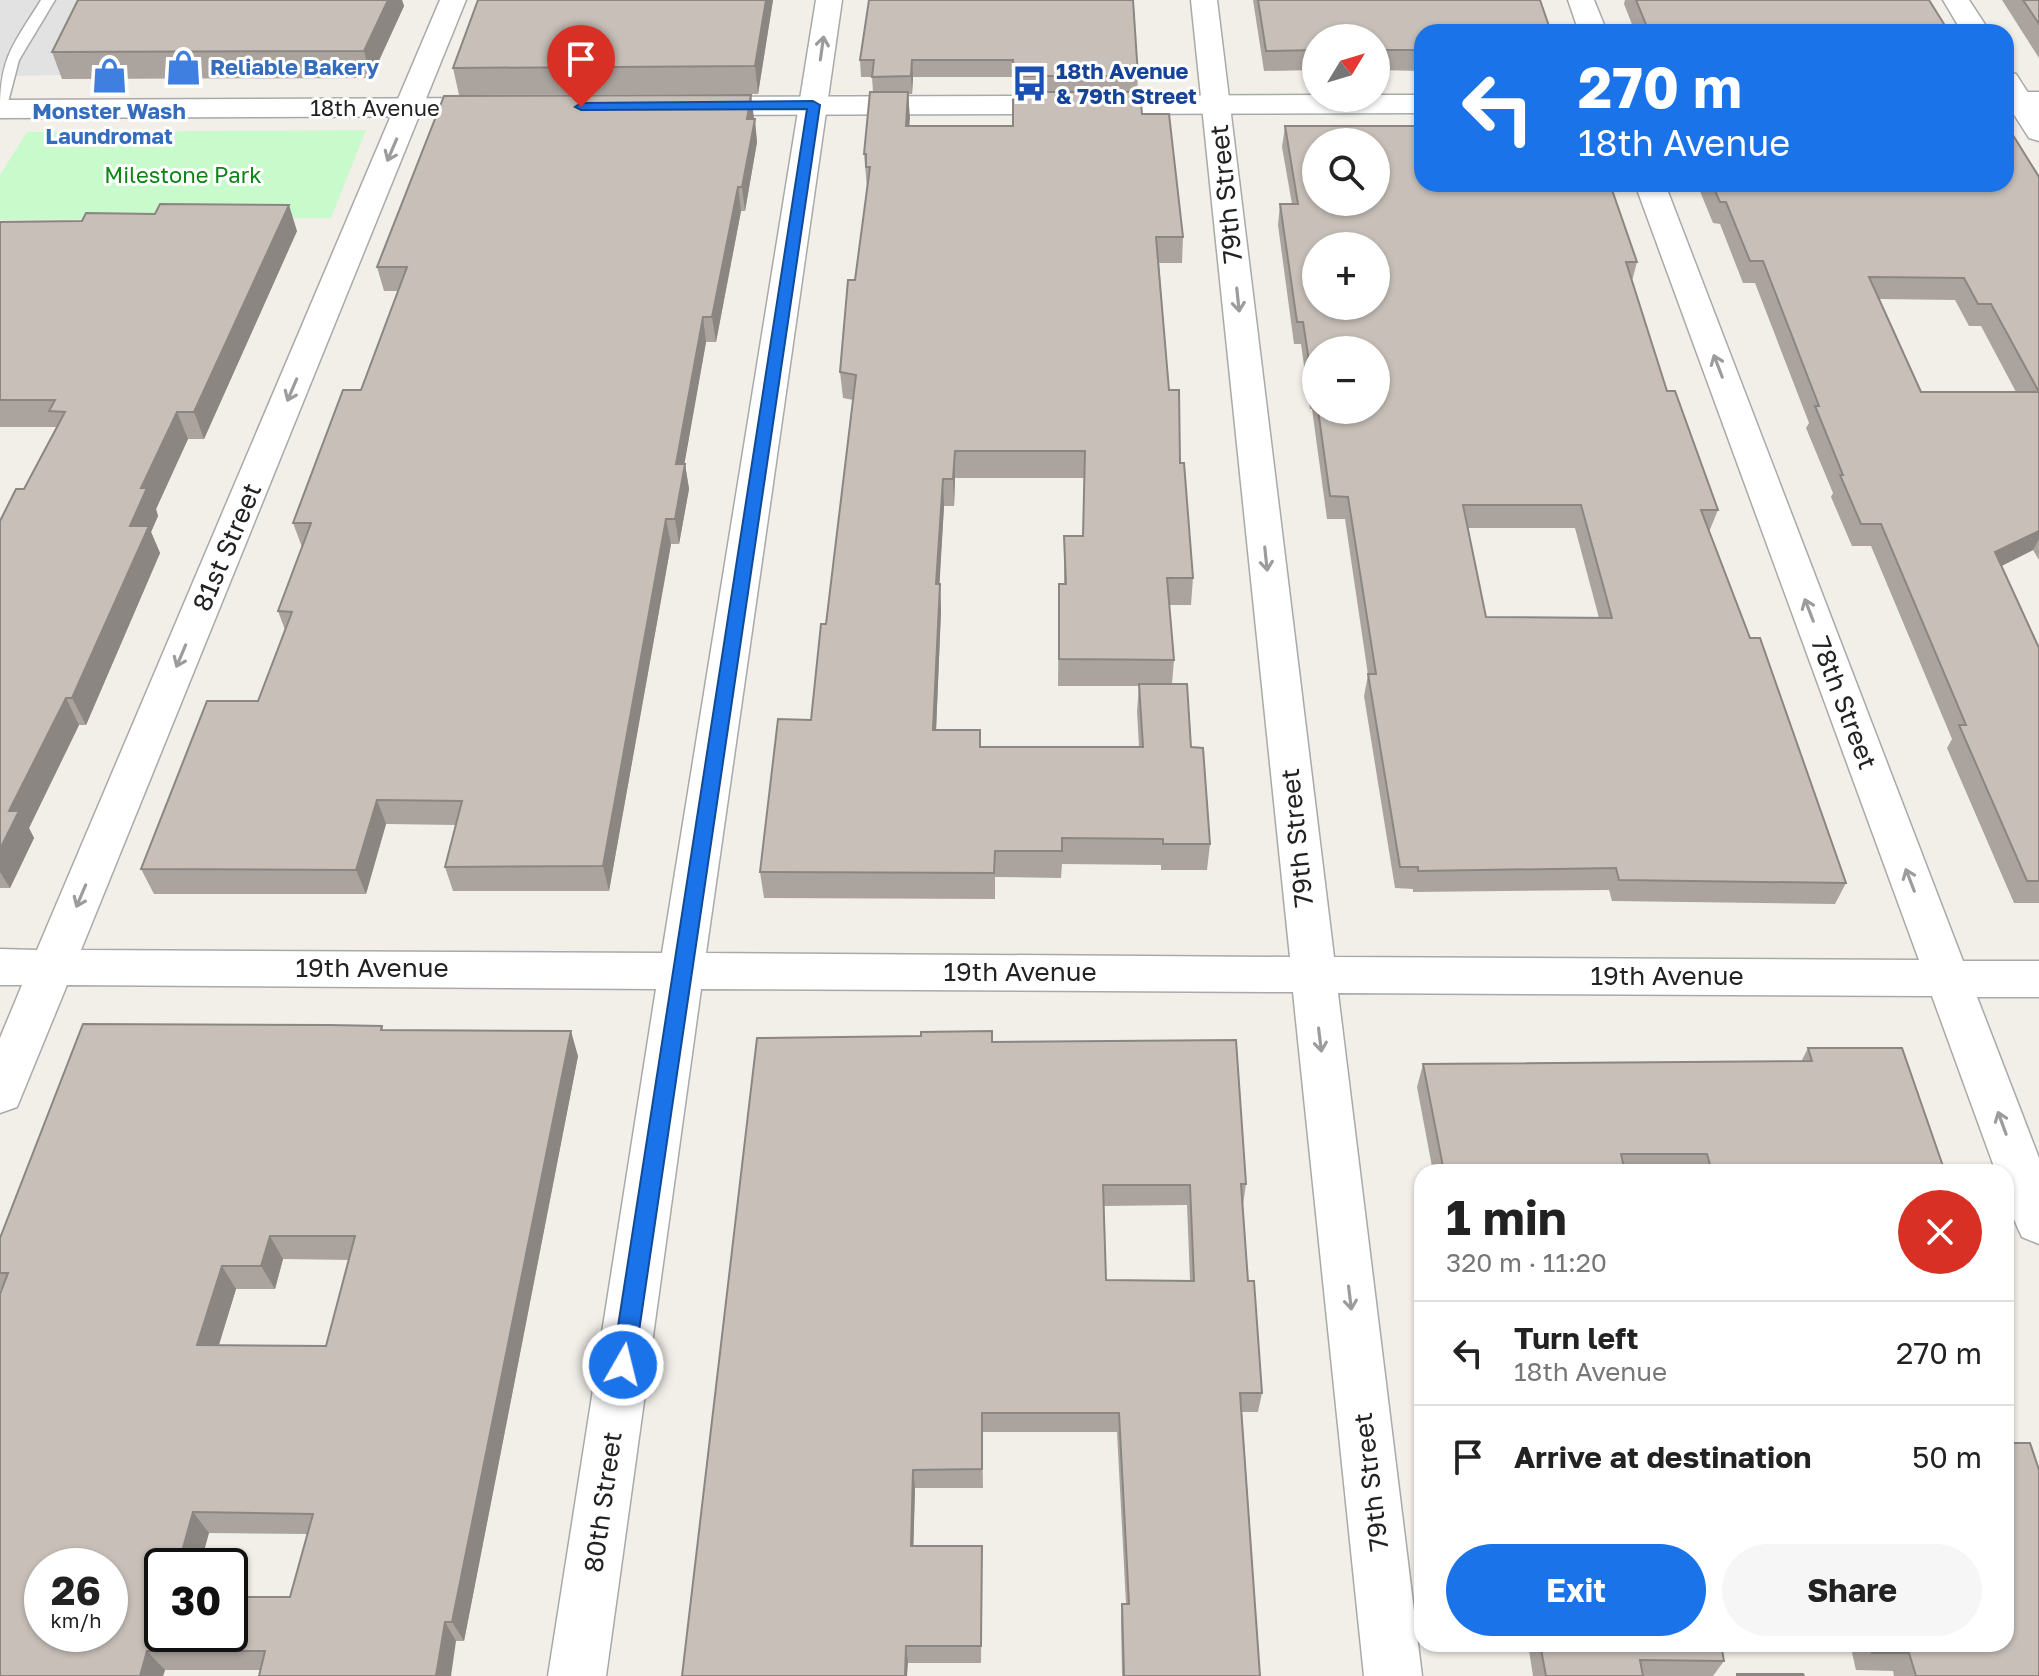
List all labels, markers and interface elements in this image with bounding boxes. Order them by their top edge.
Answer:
north arrow [1302,24,1390,112]
map controls [1302,24,1390,424]
pin [547,25,615,107]
one-way arrow [815,36,830,61]
icon: arrive [559,37,603,81]
shop icon: Reliable Bakery [165,48,203,86]
place label: Reliable Bakery [210,53,379,80]
text: 270 m [1578,53,1742,120]
shop icon: Monster Wash Laundromat [90,56,128,94]
icon: left [1446,56,1550,160]
place label: 18th Avenue & 79th Street [1056,57,1197,109]
bus stop icon: 18th Avenue & 79th Street [1011,65,1049,103]
street label: 18th Avenue [310,94,440,121]
place label: Monster Wash Laundromat [32,97,186,149]
text: 18th Avenue [1578,121,1790,164]
street label: 79th Street [1203,123,1248,265]
button: search [1302,128,1390,216]
one-way arrow [384,137,398,162]
park label: Milestone Park [104,161,262,188]
button: + [1302,232,1390,320]
one-way arrow [1230,286,1245,313]
button: − [1302,336,1390,424]
one-way arrow [1710,354,1724,379]
one-way arrow [284,377,298,402]
street label: 81st Street [186,478,267,616]
one-way arrow [1259,545,1274,571]
one-way arrow [1801,598,1815,623]
street label: 78th Street [1805,632,1884,773]
one-way arrow [173,643,187,668]
street label: 79th Street [1274,767,1319,909]
one-way arrow [1902,868,1916,892]
one-way arrow [73,883,87,908]
street label: 19th Avenue [295,952,449,983]
street label: 19th Avenue [943,956,1097,987]
street label: 19th Avenue [1590,960,1744,991]
one-way arrow [1312,1026,1327,1052]
one-way arrow [1994,1111,2008,1136]
text: 1 min [1446,1188,1567,1246]
button: close [1898,1190,1982,1274]
text: 320 m · 11:20 [1446,1247,1607,1278]
one-way arrow [1342,1284,1357,1311]
text: Turn left [1514,1320,1639,1356]
position arrow [581,1323,665,1407]
icon: left [1446,1331,1490,1375]
text: 270 m [1896,1335,1982,1371]
text: 18th Avenue [1514,1356,1667,1387]
street label: 79th Street [1347,1411,1394,1553]
street label: 80th Street [577,1430,628,1574]
icon: arrive [1446,1435,1490,1479]
text: Arrive at destination [1514,1439,1811,1475]
text: 50 m [1912,1439,1982,1475]
button: Exit [1446,1544,1706,1636]
button: Share [1722,1544,1982,1636]
speed limit sign: 30 [144,1548,248,1652]
text: 26 [51,1566,101,1614]
text: km/h [51,1608,101,1632]

